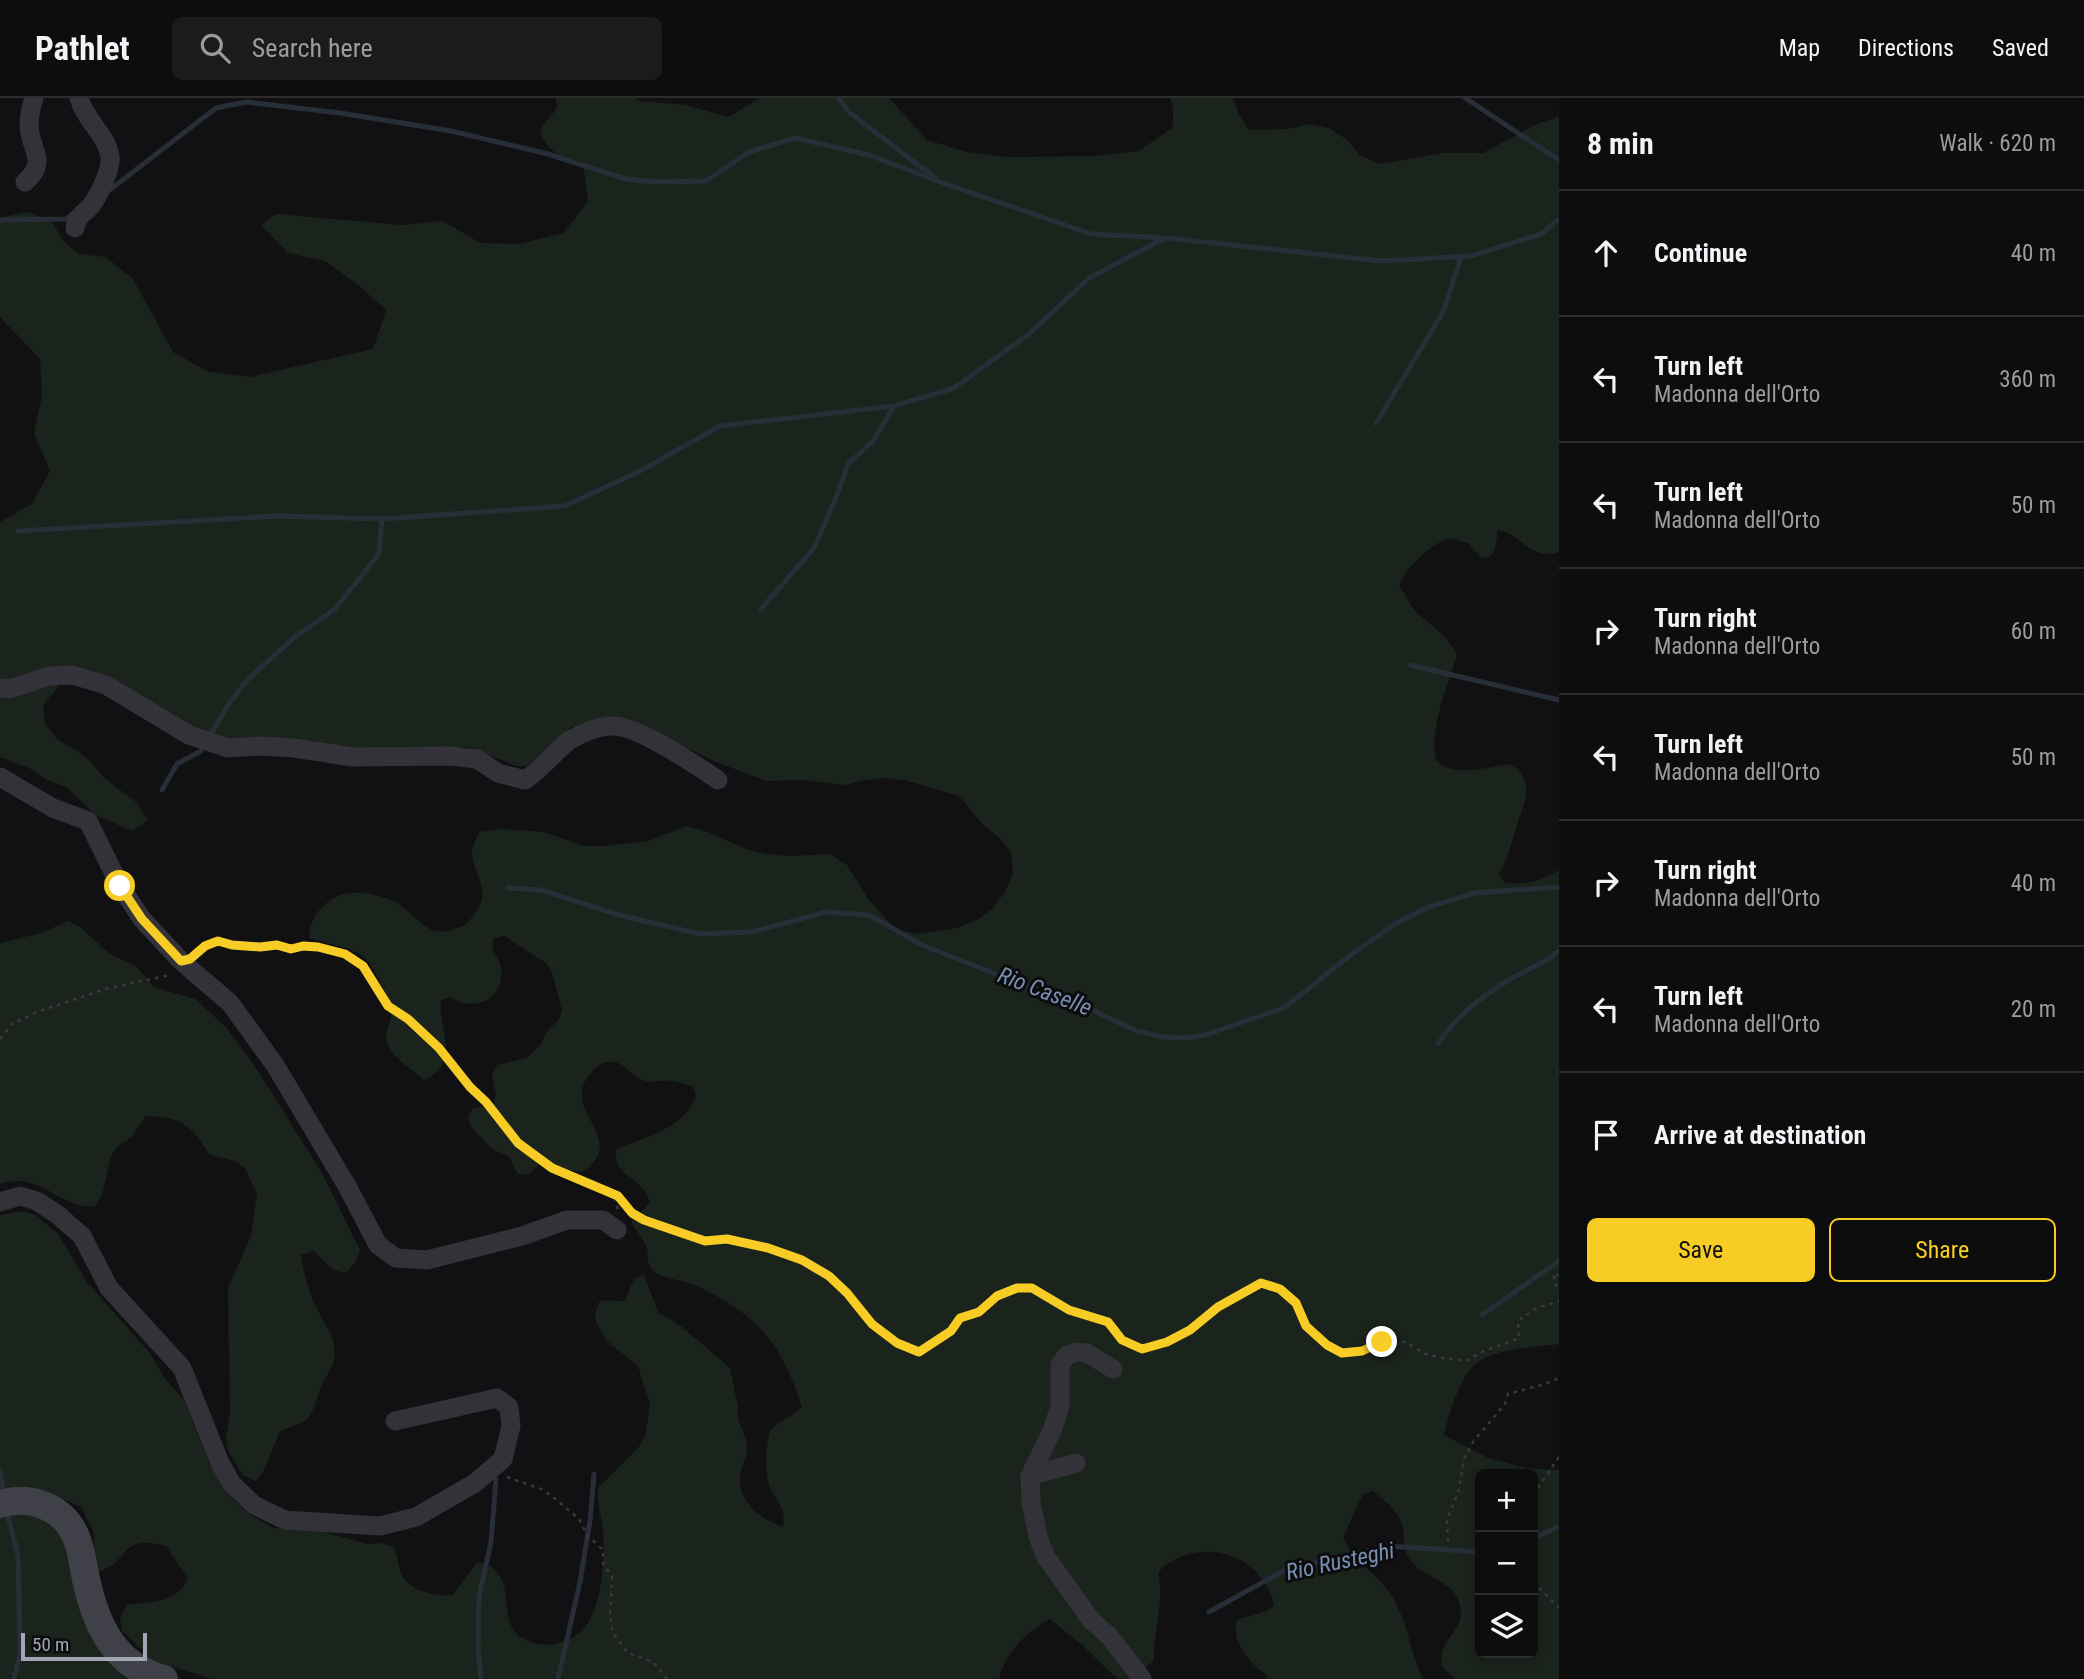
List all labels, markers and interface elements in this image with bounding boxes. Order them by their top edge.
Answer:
search box [172,17,662,80]
text: Pathlet [35,29,130,68]
icon: search [196,29,234,67]
text: Search here [252,33,373,63]
text: Map [1779,34,1820,62]
text: Directions [1858,34,1954,62]
text: Saved [1992,34,2049,62]
text: 8 min [1587,126,1654,161]
text: Walk · 620 m [1939,130,2056,157]
icon: ahead [1587,234,1625,272]
text: Continue [1654,238,1747,268]
text: 40 m [2011,240,2056,267]
text: Turn left [1654,351,1743,381]
icon: left [1587,360,1625,398]
text: 360 m [1999,366,2056,393]
text: Madonna dell'Orto [1654,381,1820,408]
text: Turn left [1654,477,1743,507]
icon: left [1587,486,1625,524]
text: 50 m [2011,492,2056,519]
text: Madonna dell'Orto [1654,507,1820,534]
text: Turn right [1654,603,1756,633]
icon: right [1587,612,1625,650]
text: 60 m [2011,618,2056,645]
text: Madonna dell'Orto [1654,633,1820,660]
text: Turn left [1654,729,1743,759]
icon: left [1587,738,1625,776]
text: 50 m [2011,744,2056,771]
text: Madonna dell'Orto [1654,759,1820,786]
text: Turn right [1654,855,1756,885]
icon: right [1587,864,1625,902]
route start [104,870,135,901]
text: 40 m [2011,870,2056,897]
text: Madonna dell'Orto [1654,885,1820,912]
water label: Rio Caselle [994,961,1095,1022]
text: Turn left [1654,981,1743,1011]
icon: left [1587,990,1625,1028]
text: 20 m [2011,996,2056,1023]
text: Madonna dell'Orto [1654,1011,1820,1038]
icon: arrive [1587,1116,1625,1154]
text: Arrive at destination [1654,1120,1866,1150]
button: Save [1587,1218,1815,1282]
button: Share [1829,1218,2056,1282]
route end [1366,1326,1397,1357]
map controls [1475,1469,1538,1658]
button: + [1475,1469,1538,1532]
button: − [1475,1532,1538,1595]
water label: Rio Rusteghi [1283,1537,1398,1586]
button: layers [1475,1595,1538,1658]
scale bar [21,1630,147,1662]
text: 50 m [32,1633,69,1656]

